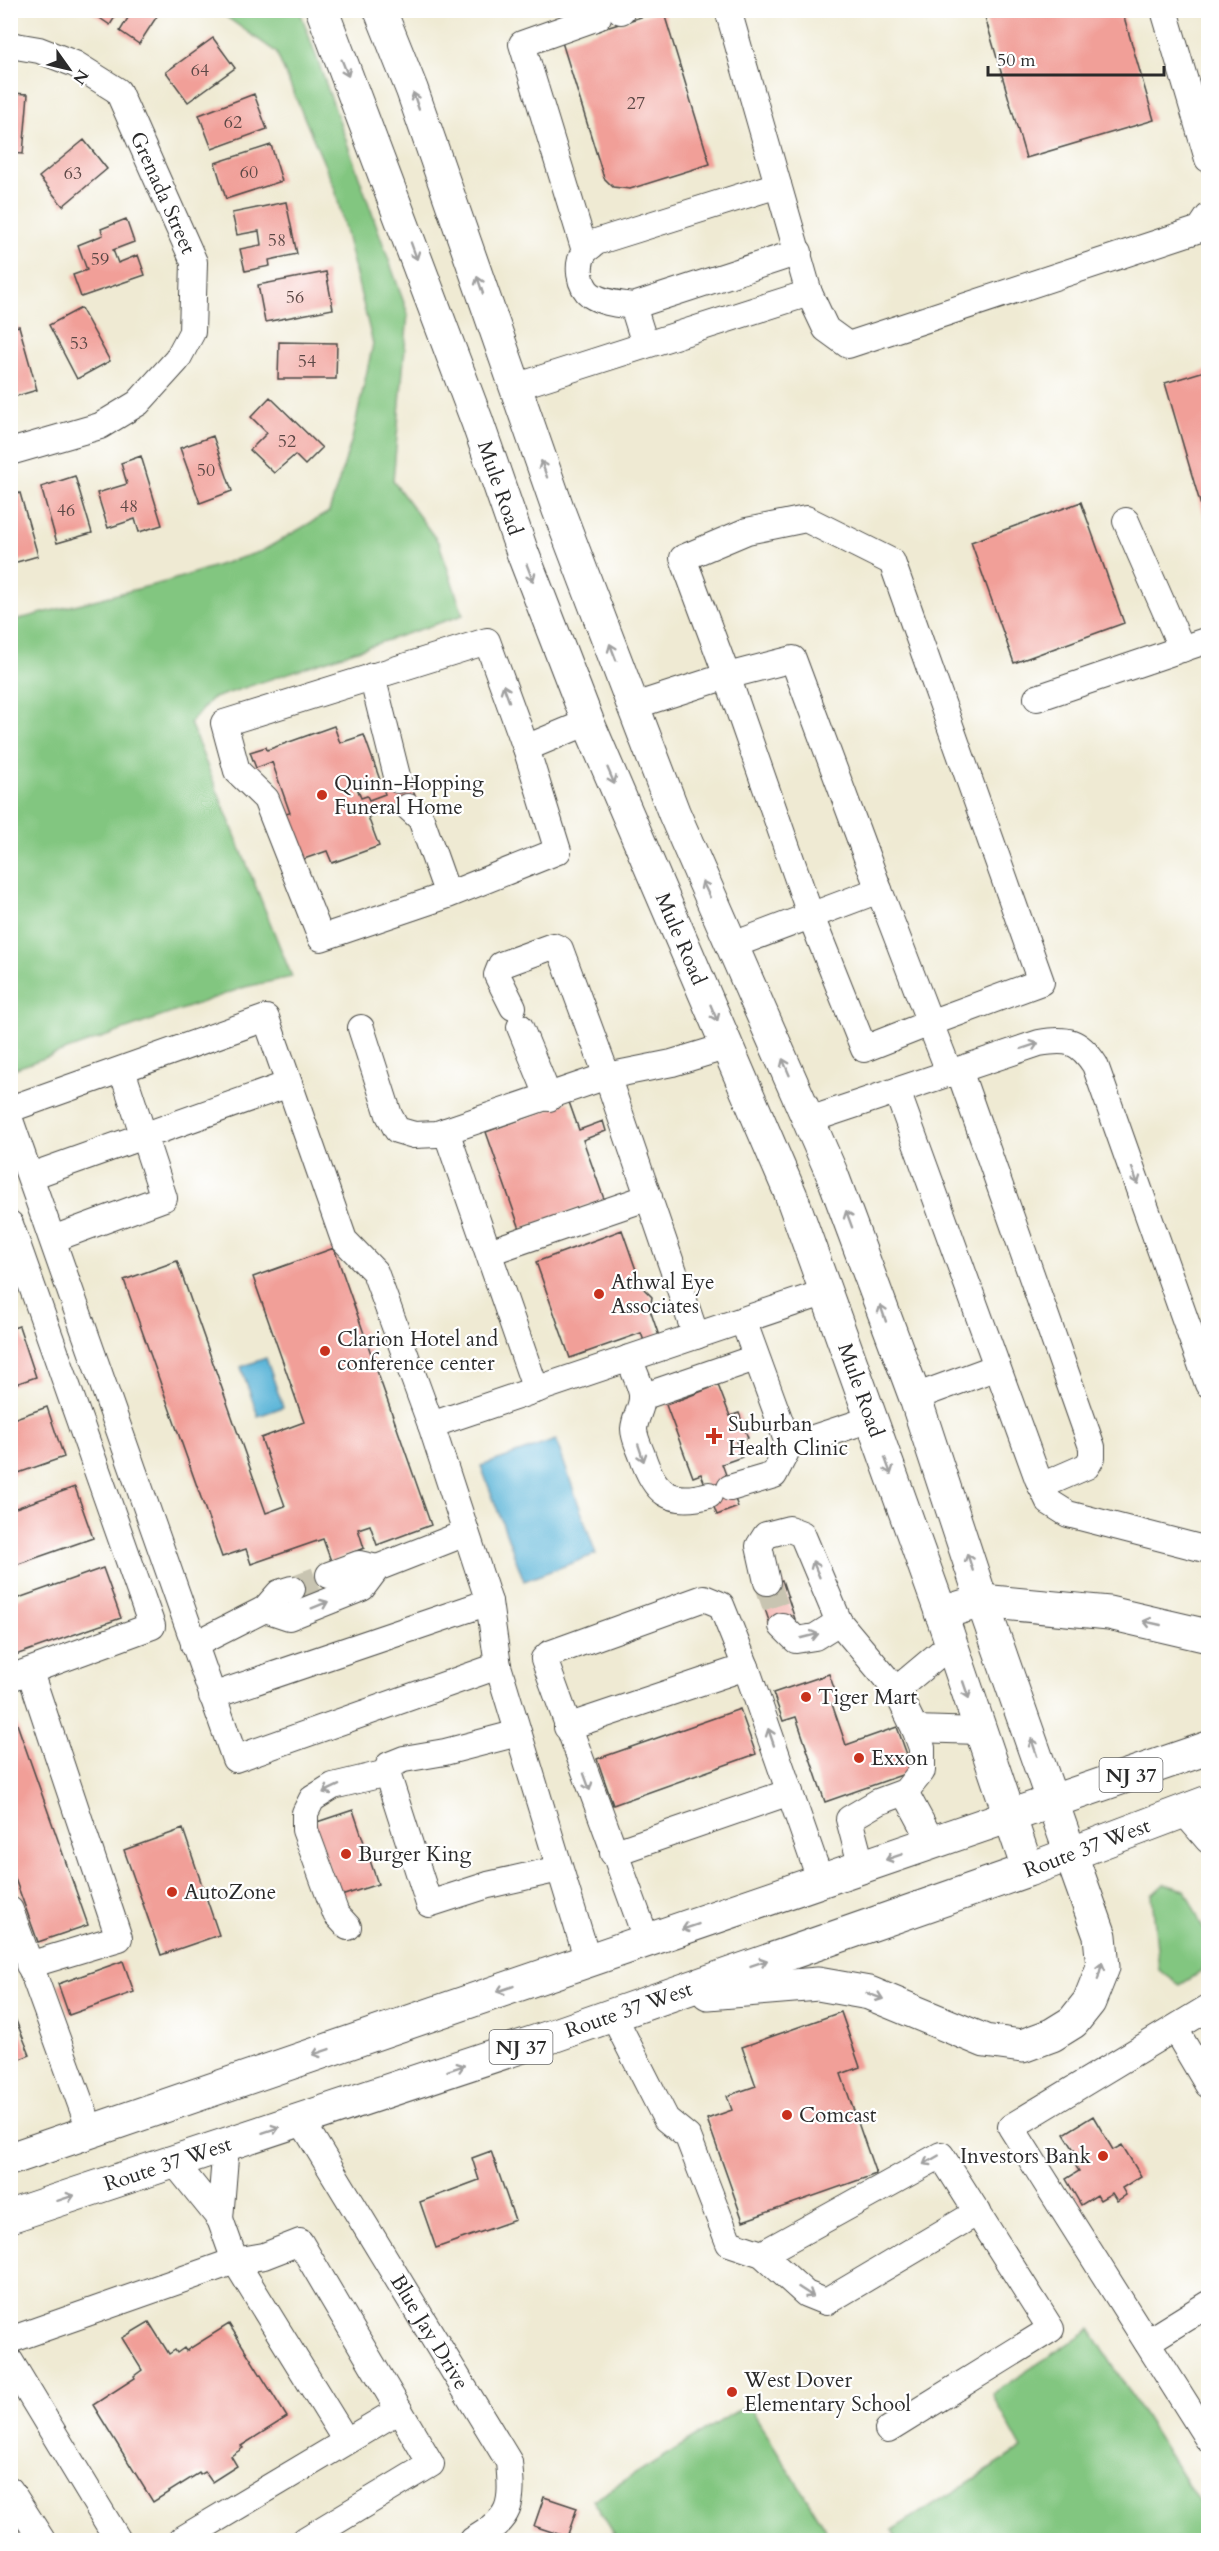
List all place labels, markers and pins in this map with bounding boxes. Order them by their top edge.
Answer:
place label: Quinn-Hopping Funeral Home [334,769,484,822]
marker: Quinn-Hopping Funeral Home [315,788,329,802]
place label: Athwal Eye Associates [611,1268,715,1321]
marker: Athwal Eye Associates [592,1287,606,1301]
place label: Clarion Hotel and conference center [337,1325,498,1378]
marker: Clarion Hotel and conference center [318,1344,332,1358]
place label: Suburban Health Clinic [728,1410,848,1463]
marker: Suburban Health Clinic [705,1427,723,1445]
place label: Tiger Mart [818,1683,917,1712]
marker: Tiger Mart [799,1690,813,1704]
place label: Exxon [871,1744,928,1773]
marker: Exxon [852,1751,866,1765]
place label: Burger King [358,1840,472,1869]
marker: Burger King [339,1847,353,1861]
place label: AutoZone [184,1878,276,1907]
marker: AutoZone [165,1885,179,1899]
place label: Comcast [799,2101,877,2130]
marker: Comcast [780,2108,794,2122]
place label: Investors Bank [960,2142,1092,2171]
marker: Investors Bank [1096,2149,1110,2163]
place label: West Dover Elementary School [743,2366,911,2419]
marker: West Dover Elementary School [725,2385,739,2399]

